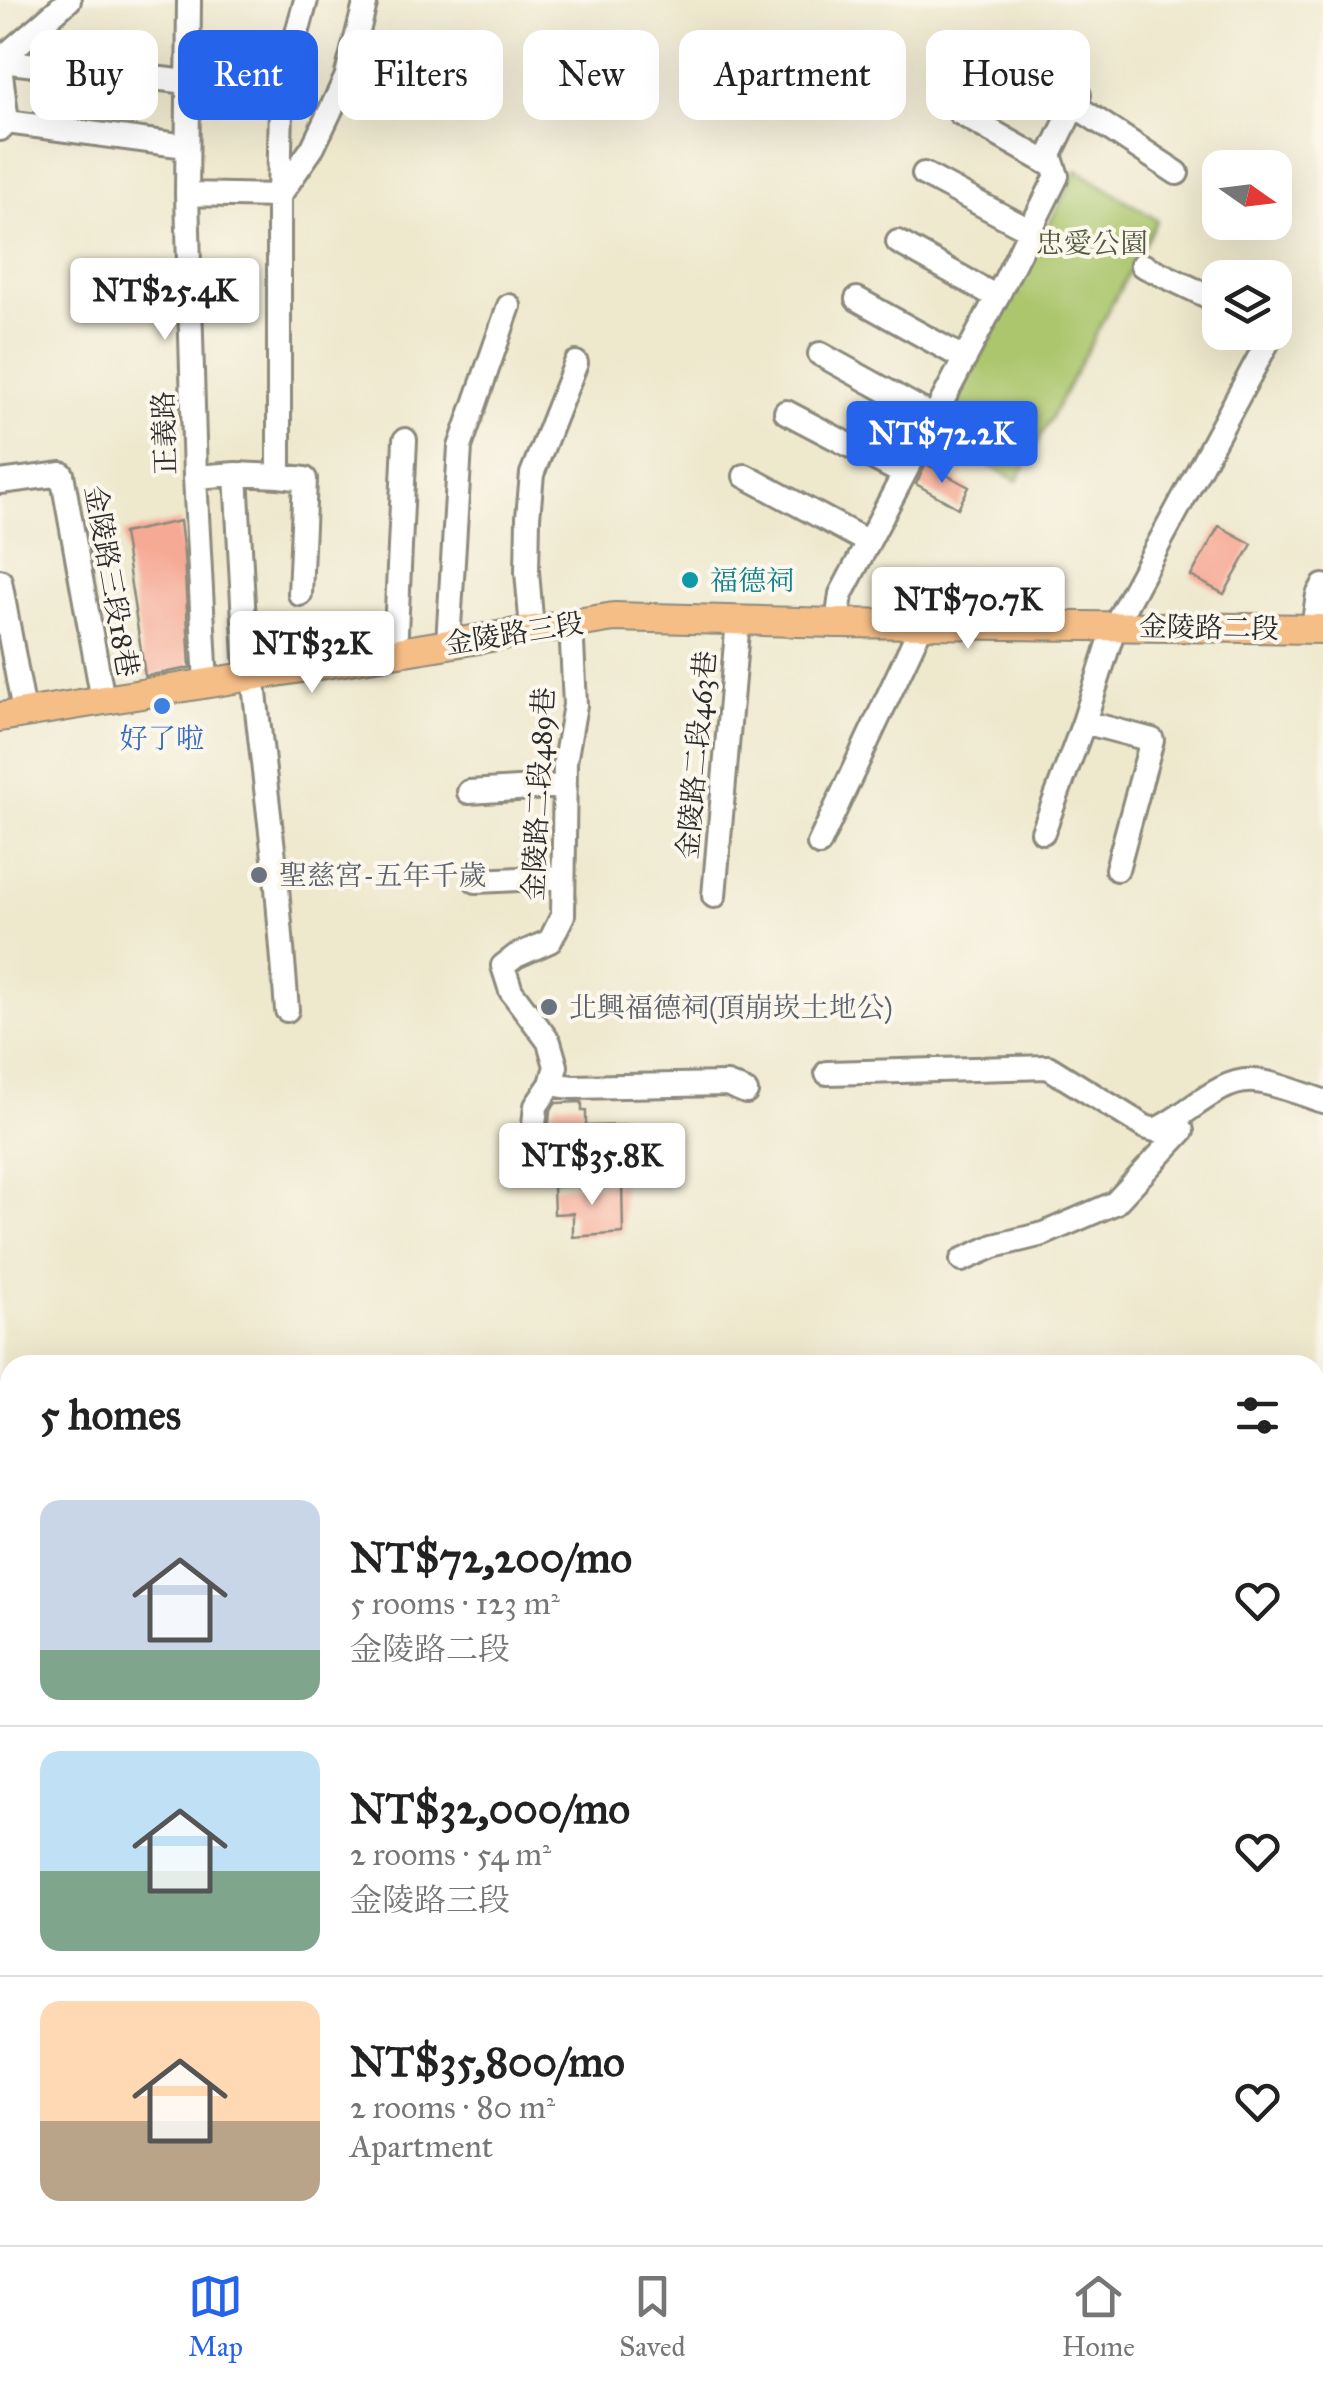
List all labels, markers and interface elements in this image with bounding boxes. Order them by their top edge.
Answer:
chip: Buy [30,30,158,120]
chip: Rent [178,30,318,120]
chip: Filters [338,30,503,120]
chip: New [523,30,659,120]
chip: Apartment [679,30,906,120]
chip: House [926,30,1090,120]
north arrow [1202,150,1292,240]
map controls [1202,150,1292,350]
park label: 忠愛公園 [1036,226,1148,261]
pin: NT$25.4K [62,258,268,343]
button: layers [1202,260,1292,350]
text: NT$25.4K [92,271,238,310]
street label: 正義路 [146,390,183,476]
pin: NT$72.2K [839,401,1045,486]
text: NT$72.2K [869,414,1015,453]
street label: 金陵路三段18巷 [77,483,146,680]
place label: 福德祠 [710,563,794,598]
pin: NT$70.7K [865,567,1071,652]
marker: 福德祠 [679,569,701,591]
text: NT$70.7K [894,580,1042,619]
street label: 金陵路三段 [442,605,586,662]
street label: 金陵路二段 [1139,609,1279,646]
pin: NT$32K [231,611,393,696]
text: NT$32K [252,624,372,663]
street label: 金陵路二段463巷 [670,649,723,861]
street label: 金陵路二段489巷 [515,686,562,902]
marker: 好了啦 [151,695,173,717]
place label: 好了啦 [120,721,204,756]
place label: 聖慈宮-五年千歲 [279,858,487,893]
marker: 聖慈宮-五年千歲 [248,864,270,886]
place label: 北興福德祠(頂崩崁土地公) [569,990,893,1025]
marker: 北興福德祠(頂崩崁土地公) [538,996,560,1018]
pin: NT$35.8K [489,1123,695,1208]
text: NT$35.8K [521,1136,663,1175]
icon: filters [1230,1388,1285,1443]
text: 5 homes [40,1389,181,1441]
text: NT$72,200/mo [350,1532,632,1584]
icon: home [120,1540,240,1660]
icon: heart [1230,1573,1285,1628]
text: 5 rooms · 123 m² [350,1584,560,1623]
text: 金陵路二段 [350,1630,510,1669]
text: NT$32,000/mo [350,1783,630,1835]
icon: home [120,1791,240,1911]
icon: heart [1230,1824,1285,1879]
text: 2 rooms · 54 m² [350,1835,551,1874]
text: 金陵路三段 [350,1881,510,1920]
text: NT$35,800/mo [350,2036,625,2088]
icon: home [120,2041,240,2161]
icon: heart [1230,2074,1285,2129]
text: 2 rooms · 80 m² [350,2088,555,2127]
text: Apartment [350,2127,493,2166]
tab: Map [188,2269,243,2364]
tab: Saved [619,2269,686,2364]
tab: Home [1062,2269,1135,2364]

